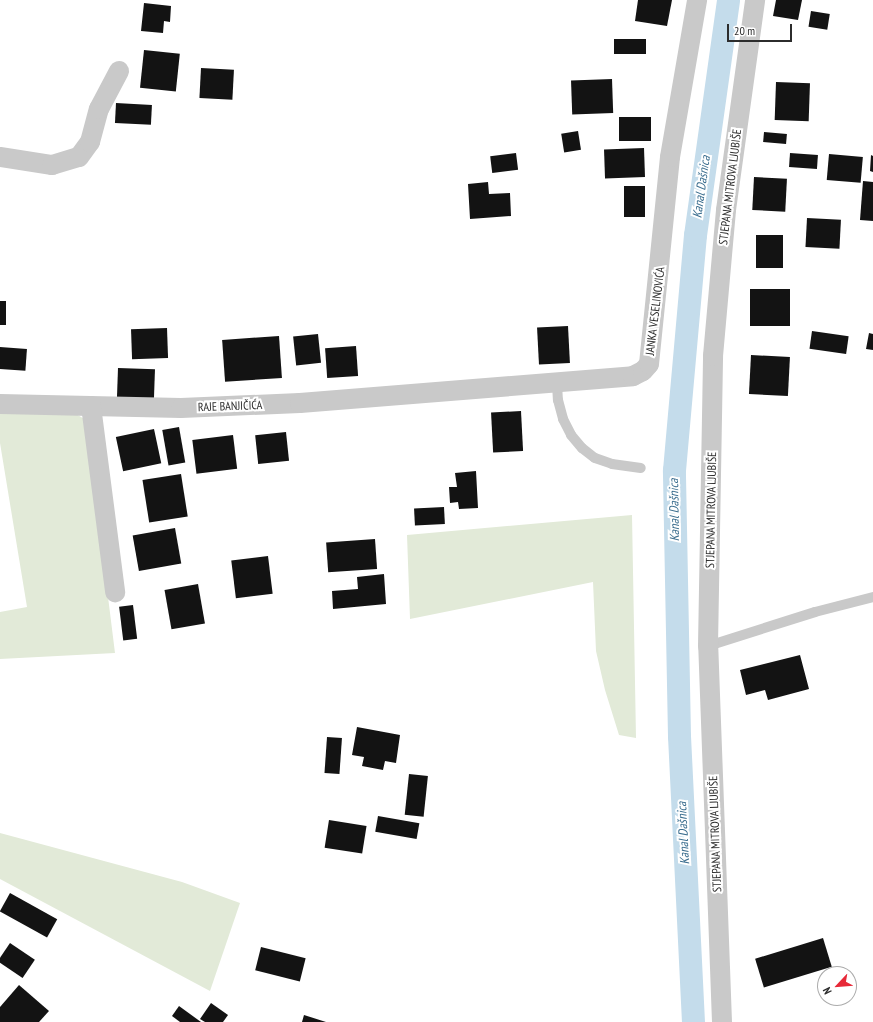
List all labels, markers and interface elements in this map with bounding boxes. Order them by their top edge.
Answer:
scale bar [729,16,794,42]
text: 20 m [734,23,755,38]
street label: STJEPANA MITROVA LJUBIŠE [716,128,744,246]
water label: Kanal Dašnica [690,155,714,219]
street label: JANKA VESELINOVIĆA [642,266,668,356]
street label: RAJE BANJIČIĆA [198,398,262,414]
street label: STJEPANA MITROVA LJUBIŠE [703,451,719,569]
water label: Kanal Dašnica [667,478,683,542]
street label: STJEPANA MITROVA LJUBIŠE [706,775,724,893]
water label: Kanal Dašnica [675,801,693,865]
north arrow [817,966,857,1006]
text: N [820,985,835,997]

